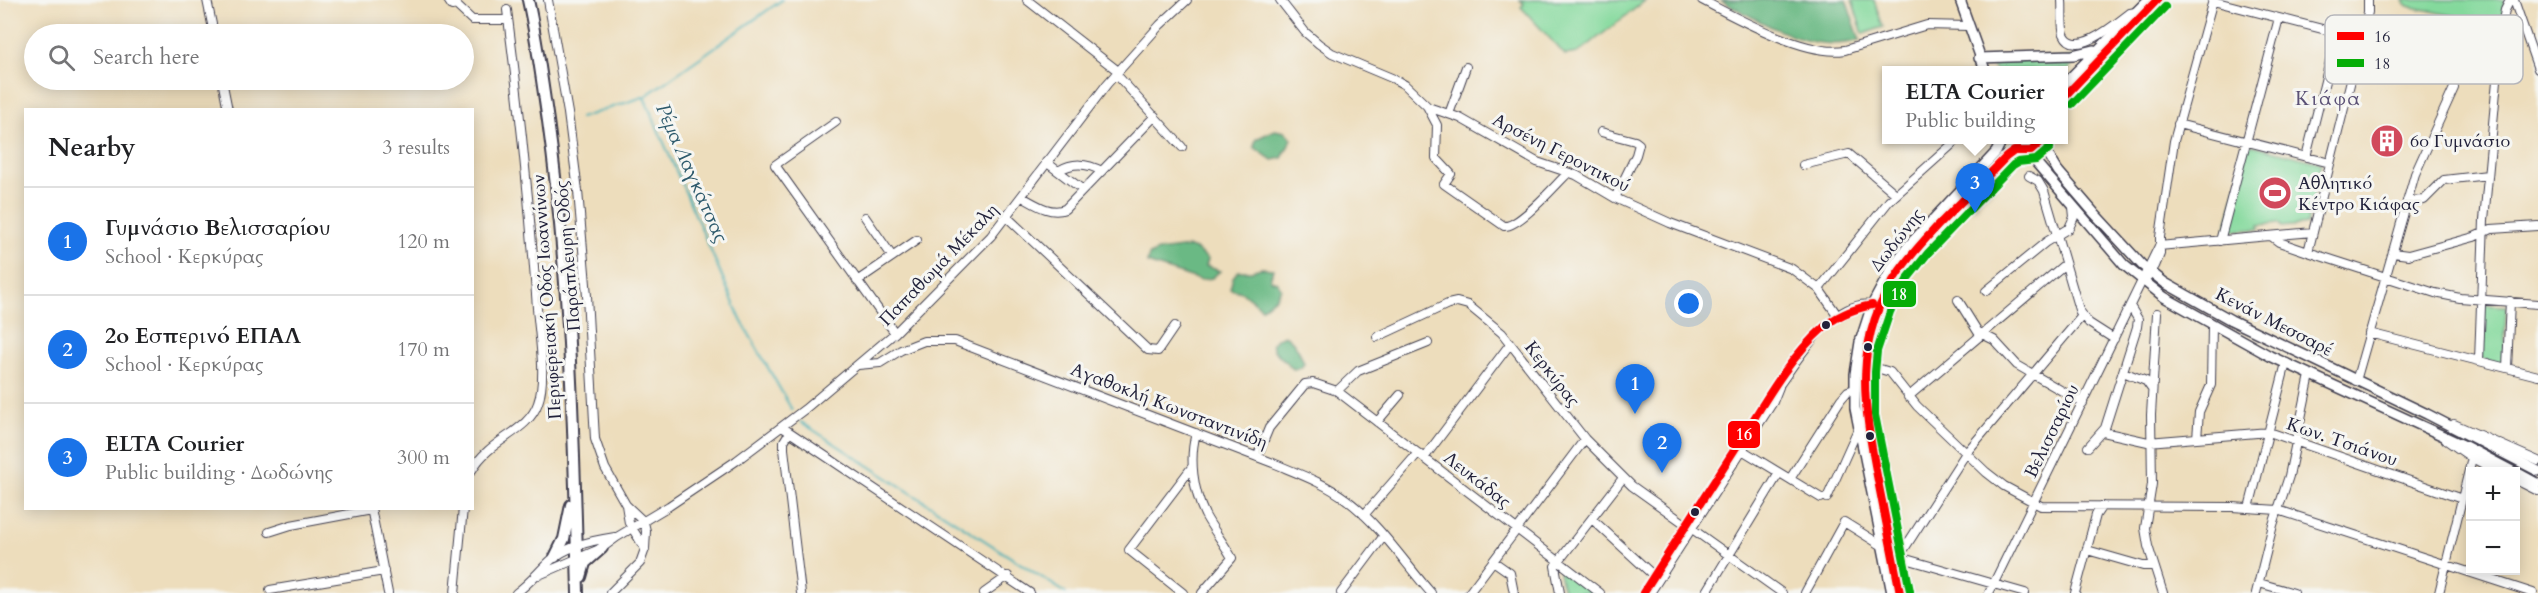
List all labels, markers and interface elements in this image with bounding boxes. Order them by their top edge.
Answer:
legend [2325,15,2523,84]
search box [24,24,474,90]
text: 16 [2374,26,2390,48]
icon: search [45,41,78,74]
text: Search here [93,42,200,72]
text: 18 [2374,53,2390,75]
popup [1882,66,2068,144]
text: ELTA Courier [1905,77,2045,107]
district label: Κιάφα [2295,85,2361,112]
water label: Ρέμα Λαγκάτσας [649,99,735,247]
text: Public building [1905,107,2035,134]
street label: Αρσένη Γεροντικού [1488,108,1634,198]
building icon: 6ο Γυμνάσιο [2369,123,2405,159]
place label: 6ο Γυμνάσιο [2410,129,2510,154]
text: Nearby [48,130,136,165]
text: 3 results [382,134,450,161]
pin: 3 [1956,164,1994,213]
place label: Αθλητικό Κέντρο Κιάφας [2298,171,2420,217]
street label: Περιφερειακή Οδός Ιωαννίνων [526,174,568,420]
sports icon: Αθλητικό Κέντρο Κιάφας [2257,175,2293,211]
street label: Παράπλευρη Οδός [549,179,587,332]
street label: Παπαθωμά Μέκαλη [874,198,1004,332]
street label: Δωδώνης [1864,203,1930,277]
text: Γυμνάσιο Βελισσαρίου [105,213,330,243]
text: 1 [62,228,73,255]
text: 120 m [397,228,450,255]
text: School · Κερκύρας [105,243,264,270]
line badge: 18 [1882,280,1917,308]
street label: Κενάν Μεσσαρέ [2211,282,2337,362]
text: 18 [1891,284,1907,306]
your location [1674,289,1703,318]
unlabelled marker [1820,319,1832,331]
text: 2ο Εσπερινό ΕΠΑΛ [105,321,301,351]
text: 2 [62,336,73,363]
text: 170 m [397,336,450,363]
street label: Κερκύρας [1518,336,1586,412]
unlabelled marker [1862,341,1874,353]
text: School · Κερκύρας [105,351,264,378]
street label: Αγαθοκλή Κωνσταντινίδη [1067,357,1271,455]
pin: 1 [1616,364,1654,414]
street label: Βελισσαρίου [2019,380,2085,482]
street label: Κων. Τσιάνου [2283,411,2401,473]
line badge: 16 [1727,420,1761,449]
pin: 2 [1642,424,1682,473]
text: 16 [1736,424,1752,446]
text: ELTA Courier [105,429,244,459]
unlabelled marker [1864,430,1876,442]
text: 3 [62,444,73,471]
text: 300 m [397,444,450,471]
street label: Λευκάδας [1438,446,1516,514]
text: Public building · Δωδώνης [105,459,333,486]
map controls [2466,467,2520,575]
button: + [2466,467,2520,521]
unlabelled marker [1689,506,1701,518]
button: − [2466,521,2520,575]

